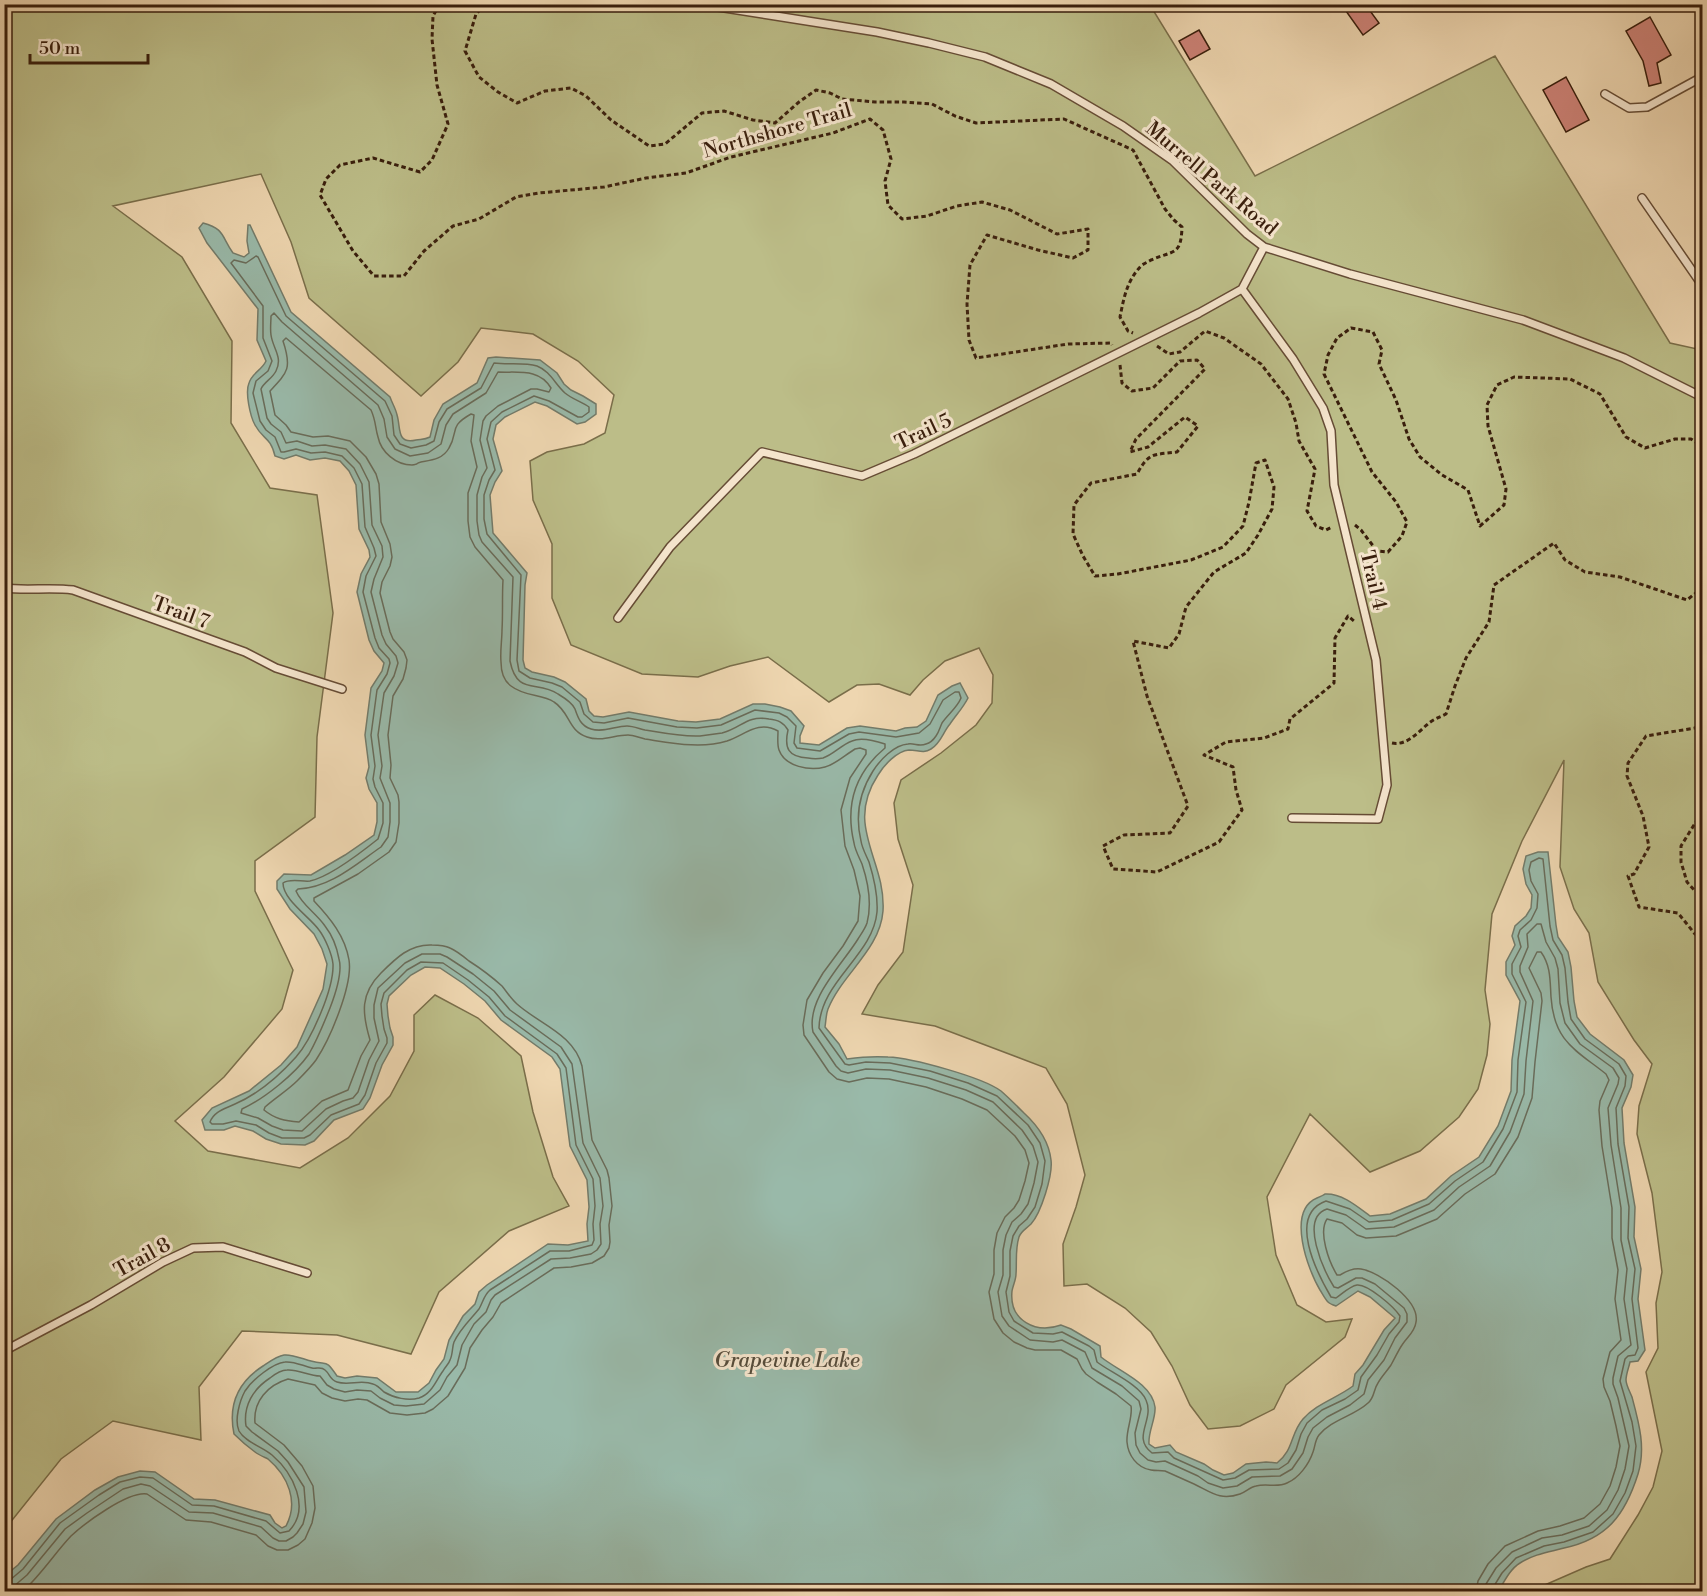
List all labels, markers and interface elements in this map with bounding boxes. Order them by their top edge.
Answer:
scale bar [30,27,148,65]
text: 50 m [39,37,81,60]
street label: Northshore Trail [700,98,855,165]
street label: Murrell Park Road [1140,117,1283,242]
street label: Trail 5 [891,408,956,456]
street label: Trail 4 [1354,548,1392,613]
street label: Trail 7 [149,592,212,635]
street label: Trail 8 [110,1233,175,1284]
water label: Grapevine Lake [714,1348,860,1374]

